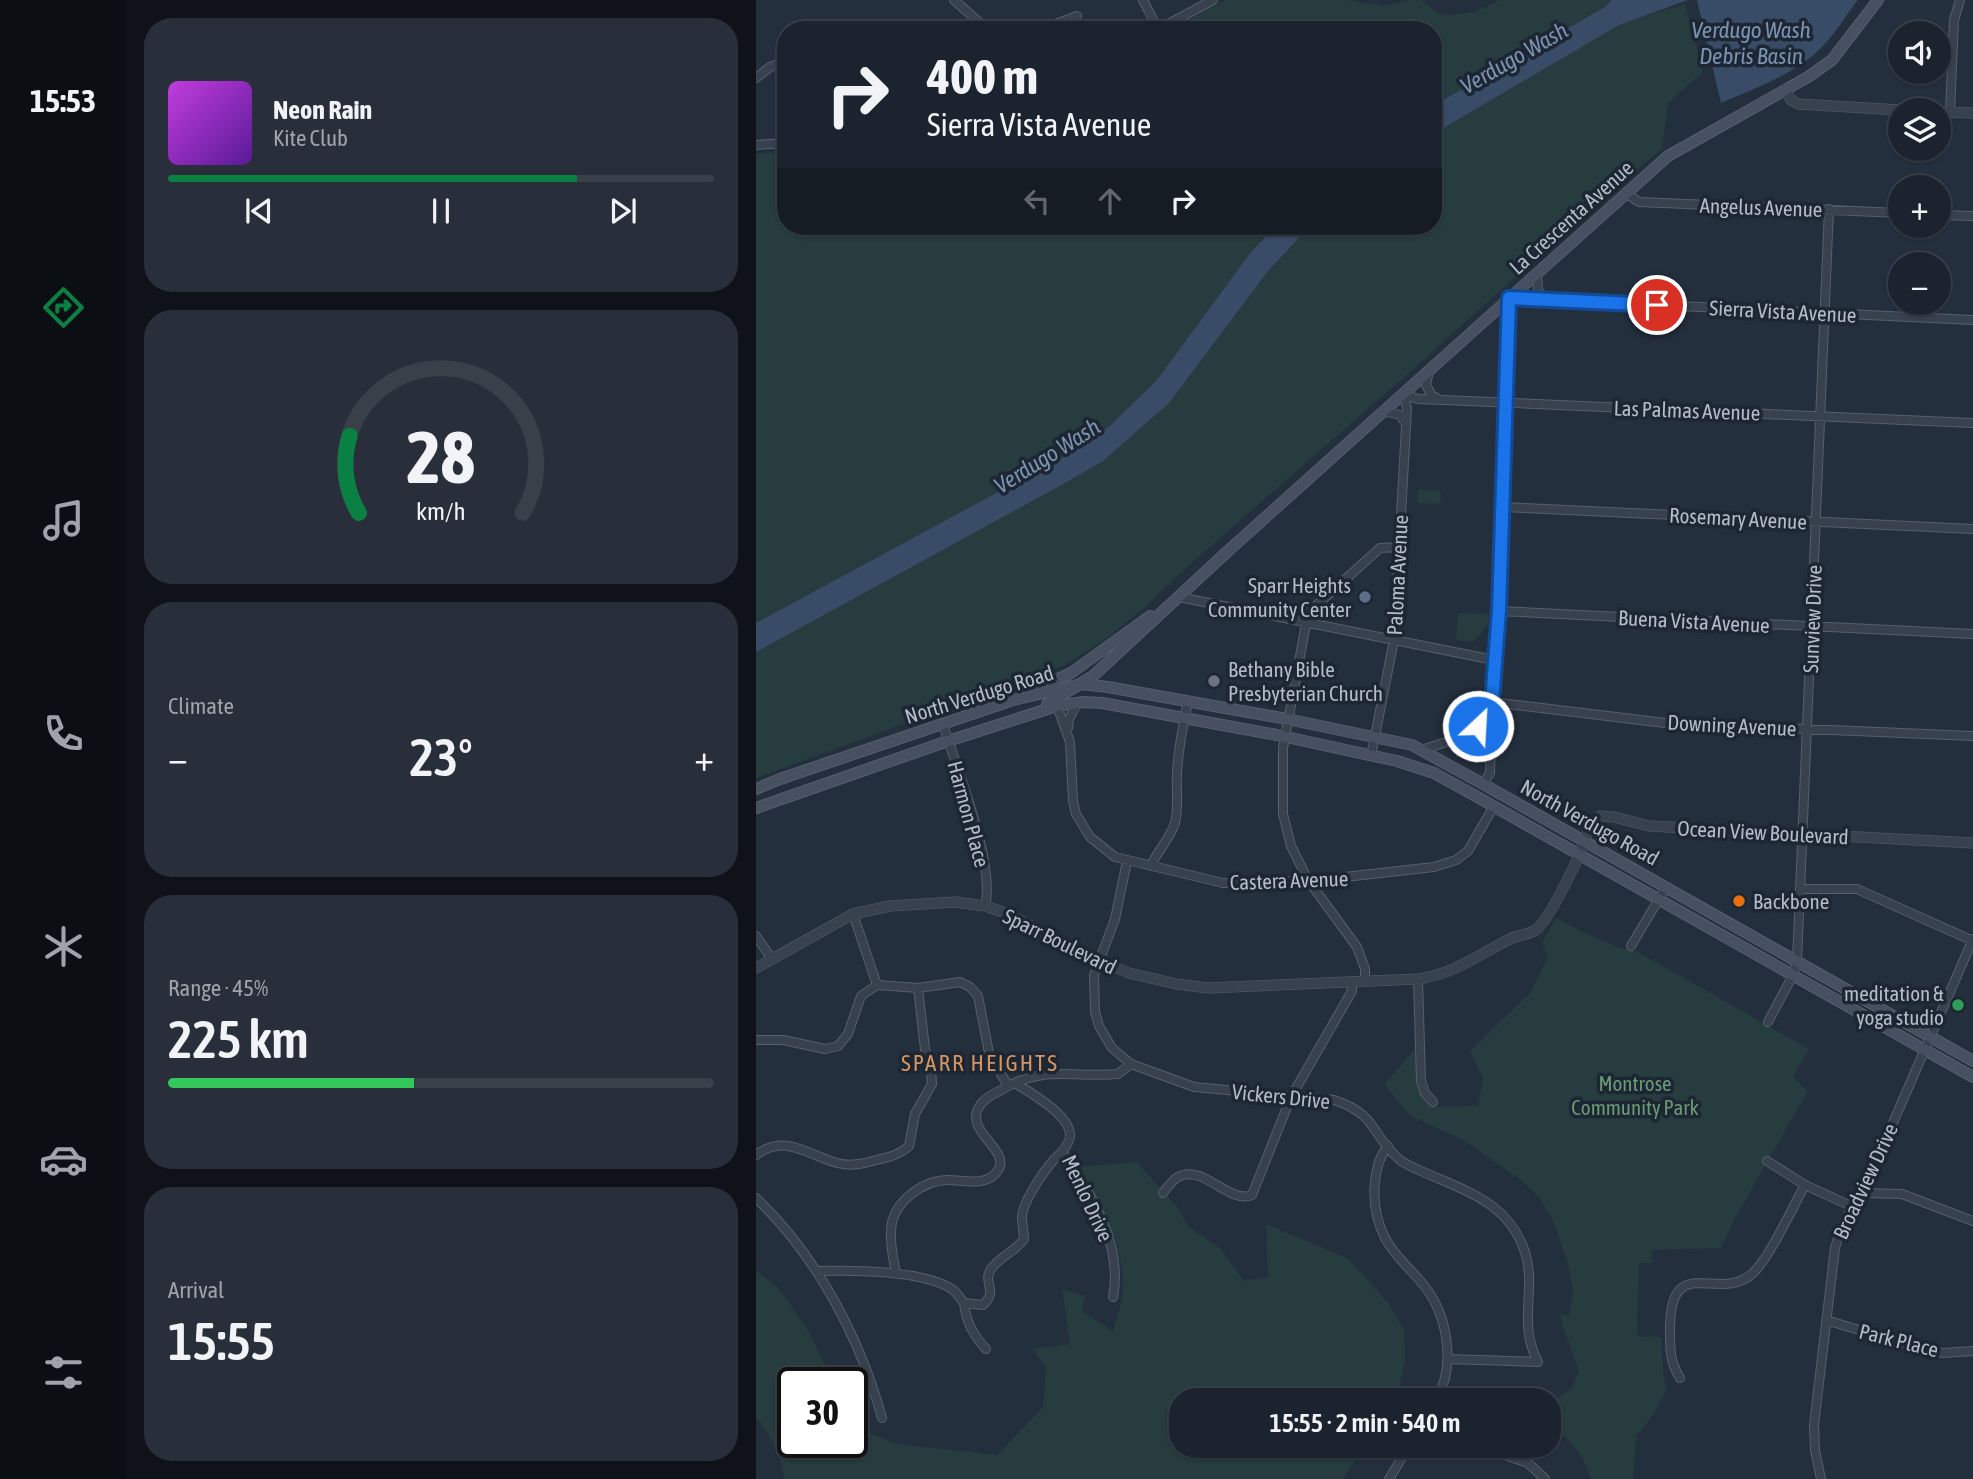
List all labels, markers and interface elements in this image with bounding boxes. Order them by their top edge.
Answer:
water label: Verdugo Wash [1456,17,1572,99]
water label: Verdugo Wash Debris Basin [1691,17,1811,69]
map controls [1888,21,1951,315]
button: sound [1888,21,1951,84]
text: 400 m [927,48,1038,104]
icon: right [812,49,903,140]
text: 15:53 [30,82,96,119]
text: Neon Rain [273,95,372,125]
button: layers [1888,98,1951,161]
text: Sierra Vista Avenue [927,106,1151,143]
text: Kite Club [273,125,348,151]
street label: La Crescenta Avenue [1504,155,1638,279]
button: + [1888,175,1951,238]
icon: left [1018,182,1056,220]
icon: ahead [1091,182,1129,220]
icon: right [1164,182,1202,220]
icon: previous [240,192,278,230]
icon: pause [422,192,460,230]
icon: next [604,192,642,230]
street label: Angelus Avenue [1699,193,1823,221]
button: − [1888,252,1951,315]
pin [1627,275,1687,335]
icon: directions [39,283,88,332]
icon: arrive [1638,286,1676,324]
street label: Sierra Vista Avenue [1709,295,1857,327]
street label: Las Palmas Avenue [1613,395,1761,425]
water label: Verdugo Wash [989,413,1105,499]
text: 28 [407,416,475,499]
icon: music [39,496,88,545]
text: km/h [416,497,466,525]
street label: Rosemary Avenue [1668,502,1808,534]
street label: Paloma Avenue [1382,514,1412,636]
street label: Sunview Drive [1798,565,1826,673]
place label: Sparr Heights Community Center [1208,573,1352,621]
marker: Sparr Heights Community Center [1357,589,1373,605]
street label: Buena Vista Avenue [1618,605,1770,637]
place label: Bethany Bible Presbyterian Church [1228,657,1383,705]
street label: North Verdugo Road [902,660,1056,728]
marker: Bethany Bible Presbyterian Church [1206,673,1222,689]
position arrow [1441,689,1515,763]
text: Climate [168,693,234,719]
icon: phone [39,709,88,758]
street label: Downing Avenue [1667,710,1797,740]
text: 23° [409,727,473,787]
text: − [168,736,188,779]
text: + [694,736,714,779]
street label: Harmon Place [943,758,995,870]
street label: North Verdugo Road [1517,774,1663,870]
street label: Ocean View Boulevard [1677,816,1849,848]
street label: Castera Avenue [1229,866,1349,894]
place label: Backbone [1753,889,1829,913]
marker: Backbone [1731,893,1747,909]
street label: Sparr Boulevard [1000,903,1120,979]
icon: climate [39,922,88,971]
text: Range · 45% [168,975,268,1001]
place label: meditation & yoga studio [1844,981,1944,1029]
marker: meditation & yoga studio [1950,997,1966,1013]
text: 225 km [168,1009,309,1069]
district label: SPARR HEIGHTS [901,1050,1059,1076]
park label: Montrose Community Park [1571,1071,1699,1119]
street label: Vickers Drive [1231,1079,1331,1113]
street label: Broadview Drive [1828,1119,1902,1243]
icon: car [39,1135,88,1184]
street label: Menlo Drive [1058,1151,1118,1245]
text: Arrival [168,1277,224,1303]
text: 15:55 [168,1311,275,1371]
street label: Park Place [1857,1319,1941,1361]
icon: filters [39,1348,88,1397]
speed limit sign: 30 [777,1367,868,1458]
text: 15:55 · 2 min · 540 m [1270,1408,1460,1438]

